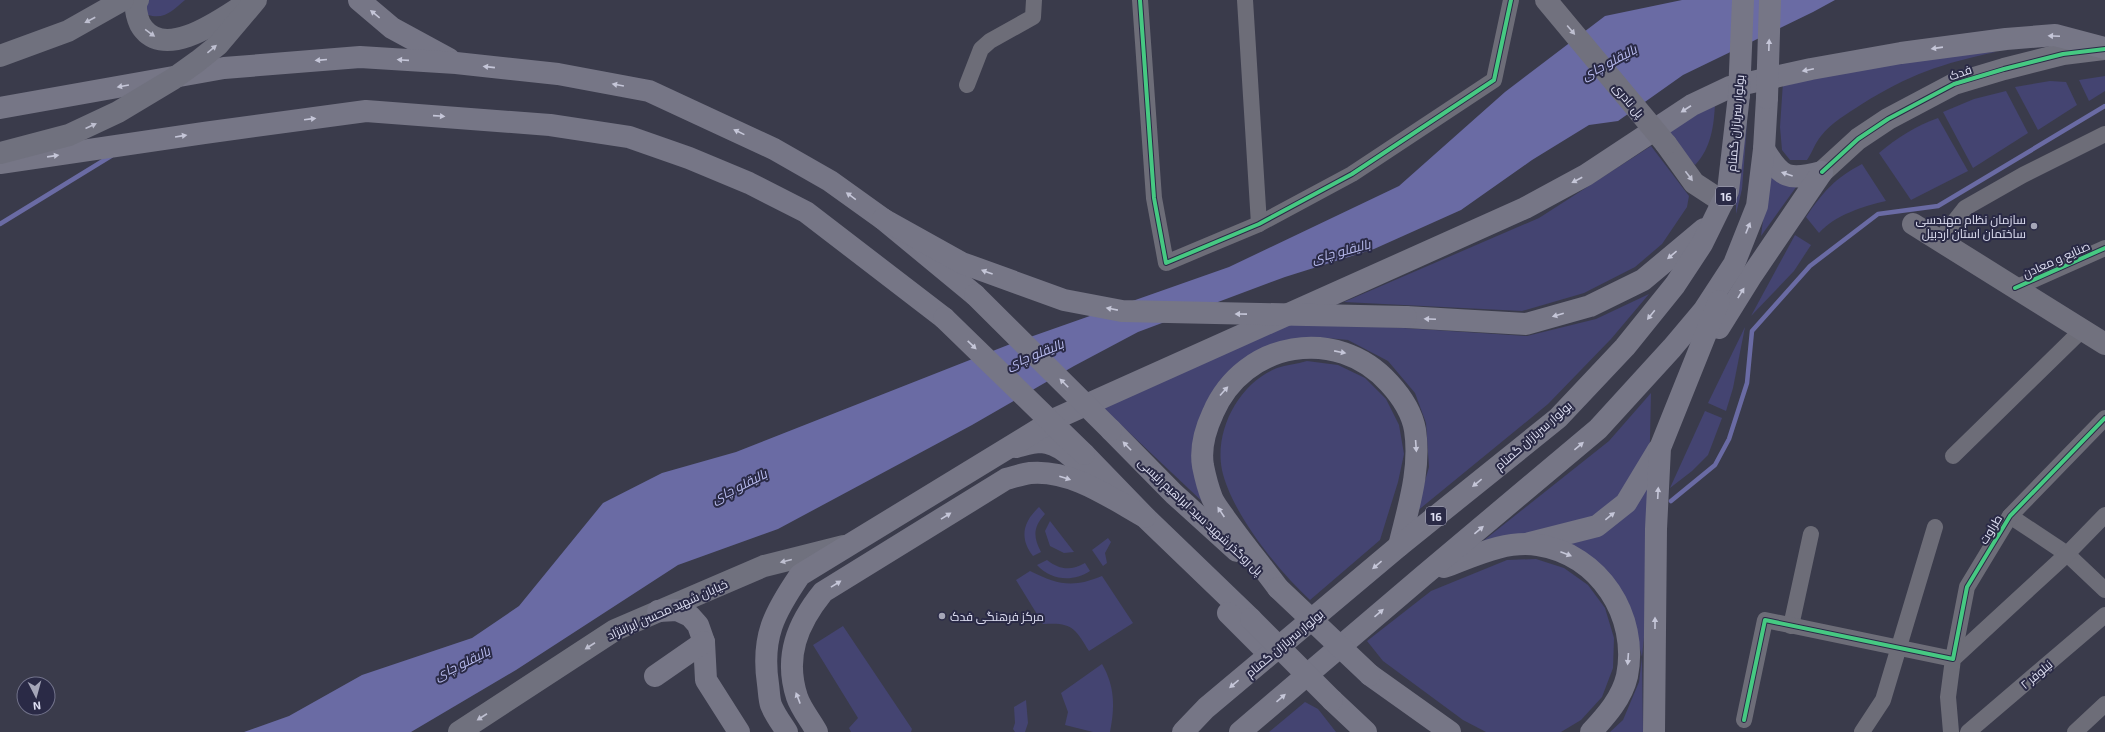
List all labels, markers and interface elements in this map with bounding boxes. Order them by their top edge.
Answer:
one-way arrow [370,10,381,19]
one-way arrow [84,17,95,23]
one-way arrow [1567,25,1575,35]
one-way arrow [145,29,156,37]
one-way arrow [2047,33,2060,40]
one-way arrow [1765,39,1772,51]
water label: بالیقلو چای [1579,40,1641,84]
one-way arrow [207,45,218,54]
one-way arrow [1930,45,1943,51]
one-way arrow [315,56,328,63]
one-way arrow [397,56,409,63]
street label: فدک [1947,62,1973,82]
one-way arrow [483,63,496,70]
one-way arrow [1802,67,1815,73]
street label: بولوار سربازان گمنام [1724,74,1748,172]
street label: پل نادری [1608,80,1648,123]
one-way arrow [612,82,624,88]
one-way arrow [117,83,130,89]
one-way arrow [1680,105,1691,113]
one-way arrow [433,113,445,120]
one-way arrow [304,116,316,122]
one-way arrow [85,122,97,128]
one-way arrow [733,129,744,135]
one-way arrow [175,133,187,139]
one-way arrow [46,153,59,159]
one-way arrow [1685,170,1693,181]
one-way arrow [1780,171,1792,177]
one-way arrow [1571,177,1583,184]
road number: 16 [1716,187,1736,205]
one-way arrow [846,192,857,200]
place label: سازمان نظام مهندسی ساختمان استان اردبیل [1915,212,2026,241]
one-way arrow [1746,221,1752,233]
marker: سازمان نظام مهندسی ساختمان استان اردبیل [2029,221,2039,231]
water label: بالیقلو چای [1310,235,1374,267]
street label: صنایع و معادن [2020,238,2093,282]
one-way arrow [1667,251,1678,260]
one-way arrow [981,268,993,274]
one-way arrow [1737,288,1745,298]
one-way arrow [1105,306,1118,312]
one-way arrow [1646,309,1655,320]
one-way arrow [1234,311,1247,317]
one-way arrow [1552,312,1564,318]
one-way arrow [1424,315,1436,322]
water label: بالیقلو چای [1004,335,1068,374]
one-way arrow [967,340,977,350]
one-way arrow [1334,349,1346,355]
one-way arrow [1059,378,1069,388]
one-way arrow [1220,386,1229,396]
street label: بولوار سربازان گمنام [1492,398,1576,474]
one-way arrow [1413,440,1420,452]
one-way arrow [1122,441,1132,451]
one-way arrow [1573,442,1584,451]
street label: پل روگذر شهید سید ابراهیم رئیسی [1134,455,1267,580]
water label: بالیقلو چای [709,465,771,508]
one-way arrow [1059,475,1071,481]
one-way arrow [1472,478,1483,487]
one-way arrow [1654,487,1661,499]
one-way arrow [1217,507,1225,517]
road number: 16 [1426,507,1446,525]
one-way arrow [1605,511,1616,520]
one-way arrow [941,512,952,520]
street label: طراوت [1976,512,2005,547]
one-way arrow [1474,525,1485,534]
one-way arrow [1561,552,1573,558]
one-way arrow [779,558,792,564]
one-way arrow [1371,560,1382,569]
street label: خیابان شهید محسن ایراننژاد [605,576,730,643]
one-way arrow [830,581,842,588]
street label: بولوار سربازان گمنام [1242,606,1327,681]
one-way arrow [1374,608,1385,617]
place label: مرکز فرهنگی فدک [950,609,1044,624]
marker: مرکز فرهنگی فدک [937,611,947,621]
one-way arrow [1652,616,1658,629]
water label: بالیقلو چای [431,642,494,684]
one-way arrow [585,642,595,650]
one-way arrow [1624,653,1631,665]
street label: نیلوفر ۲ [2017,657,2055,692]
north arrow [16,676,56,716]
one-way arrow [1229,680,1239,689]
one-way arrow [795,692,802,704]
one-way arrow [1275,693,1286,702]
text: N [32,700,42,713]
one-way arrow [476,713,487,721]

